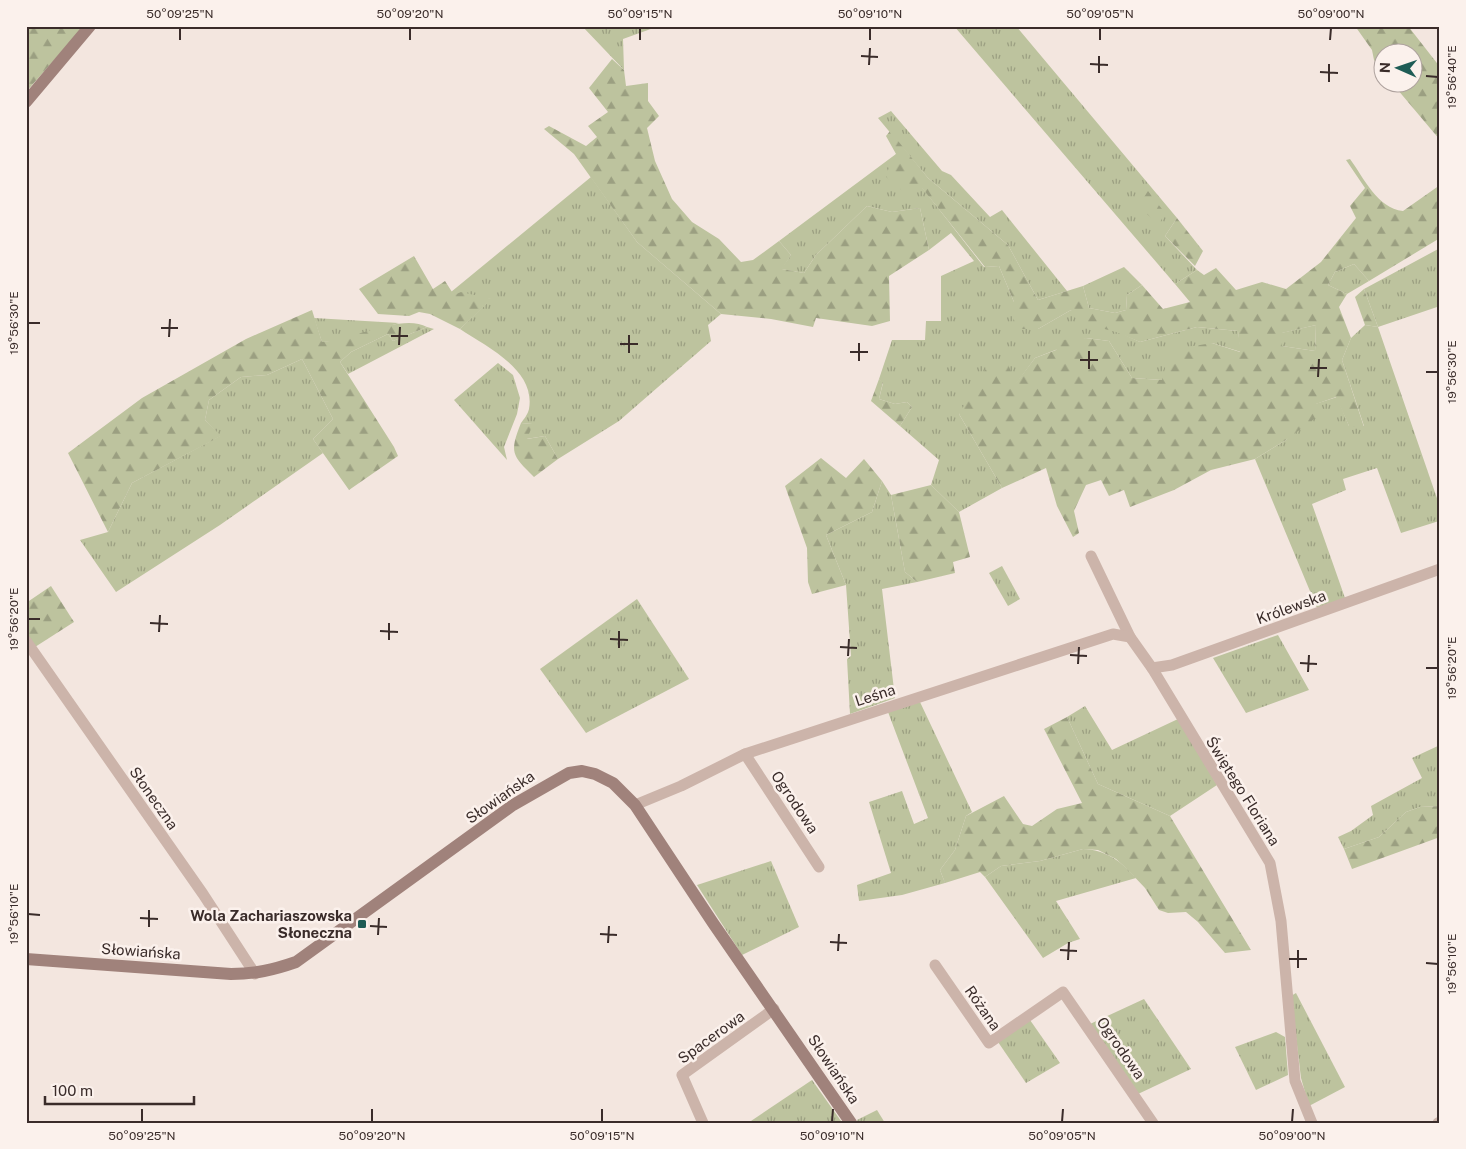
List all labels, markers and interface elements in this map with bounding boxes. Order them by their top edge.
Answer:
text: 50°09'25"N [146,7,214,21]
text: 50°09'20"N [377,7,443,21]
text: 50°09'15"N [607,7,673,21]
text: 50°09'10"N [838,7,902,21]
text: 50°09'05"N [1066,7,1134,21]
text: 50°09'00"N [1297,7,1365,21]
north arrow [1374,42,1424,92]
text: 19°56'40"E [1445,45,1459,109]
text: N [1377,62,1393,73]
text: 19°56'30"E [7,291,21,355]
text: 19°56'30"E [1445,340,1459,404]
text: 19°56'20"E [7,587,21,651]
street label: Królewska [1254,587,1328,627]
text: 19°56'20"E [1445,636,1459,700]
street label: Leśna [853,681,897,709]
street label: Świętego Floriana [1203,733,1284,849]
street label: Słoneczna [126,763,182,833]
street label: Słowiańska [462,767,538,827]
street label: Ogrodowa [768,768,822,836]
text: 19°56'10"E [7,884,21,944]
place label: Wola Zachariaszowska Słoneczna [190,907,352,941]
marker: Wola Zachariaszowska Słoneczna [356,918,368,930]
text: 19°56'10"E [1445,934,1459,994]
street label: Słowiańska [101,940,181,962]
street label: Różana [961,982,1005,1034]
street label: Spacerowa [675,1007,747,1067]
street label: Ogrodowa [1093,1014,1149,1082]
street label: Słowiańska [805,1031,863,1107]
scale bar [45,1074,194,1106]
text: 100 m [52,1082,93,1099]
text: 50°09'25"N [108,1129,176,1143]
text: 50°09'20"N [339,1129,405,1143]
text: 50°09'15"N [569,1129,635,1143]
text: 50°09'10"N [800,1129,864,1143]
text: 50°09'05"N [1028,1129,1096,1143]
text: 50°09'00"N [1258,1129,1326,1143]

